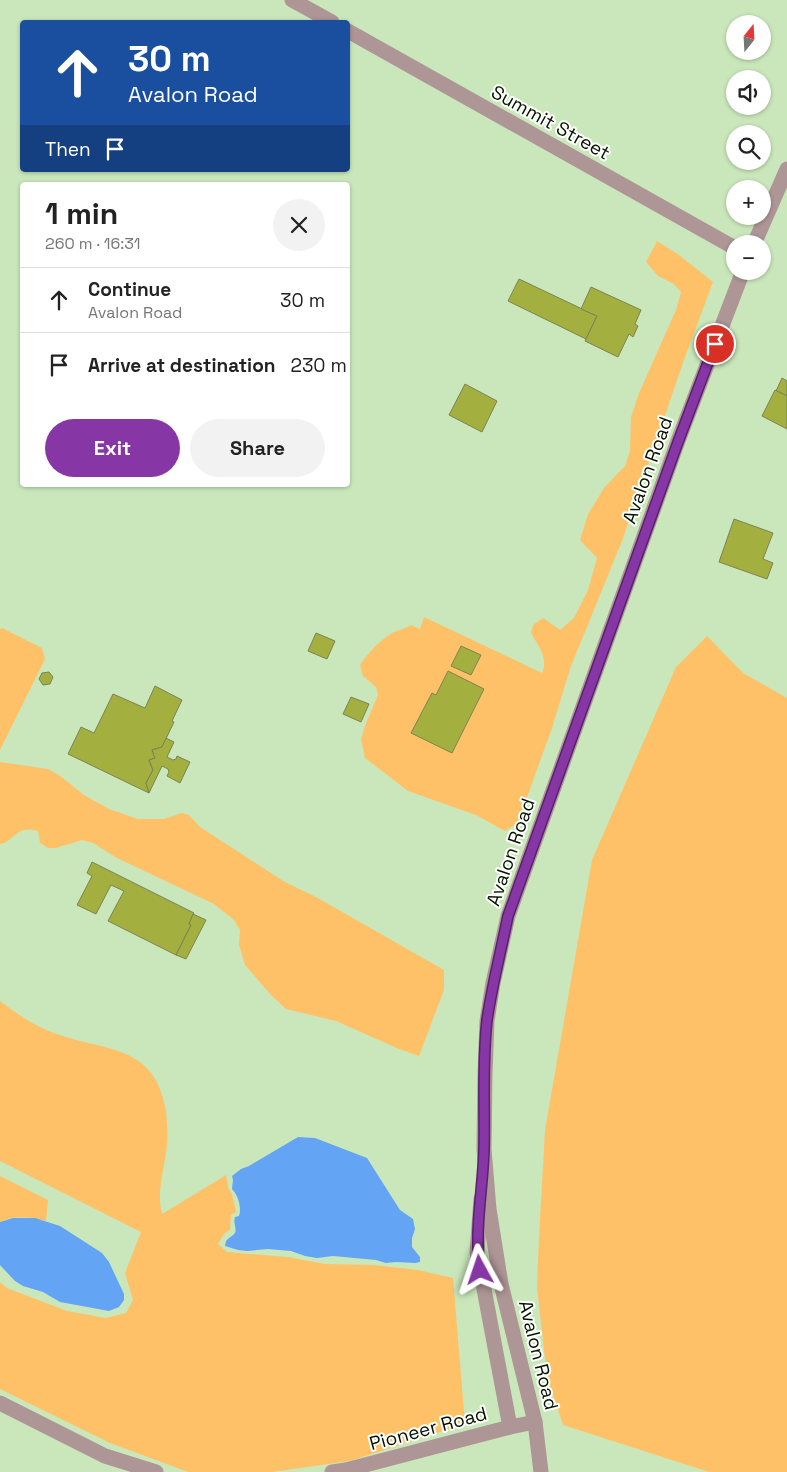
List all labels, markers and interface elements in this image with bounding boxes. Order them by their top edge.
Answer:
north arrow [726,15,771,60]
map controls [726,15,771,280]
text: 30 m [128,37,211,81]
icon: ahead [45,40,110,105]
button: sound [726,70,771,115]
street label: Summit Street [487,79,615,165]
text: Avalon Road [128,80,258,108]
button: search [726,125,771,170]
icon: arrive [101,135,129,163]
text: Then [45,137,91,162]
button: + [726,180,771,225]
text: 1 min [45,194,118,233]
button: close [273,199,325,251]
text: 260 m · 16:31 [45,233,140,254]
button: − [726,235,771,280]
text: Continue [88,277,171,302]
icon: ahead [45,286,73,314]
text: 30 m [280,288,325,313]
text: Avalon Road [88,302,182,323]
pin [694,323,736,365]
icon: arrive [701,330,729,358]
icon: arrive [45,351,73,379]
text: Arrive at destination [88,353,276,378]
text: 230 m [291,353,347,378]
street label: Avalon Road [617,413,678,527]
button: Exit [45,419,180,477]
button: Share [190,419,325,477]
street label: Avalon Road [480,795,541,909]
position arrow [453,1243,505,1295]
street label: Avalon Road [513,1298,564,1413]
street label: Pioneer Road [367,1401,490,1456]

